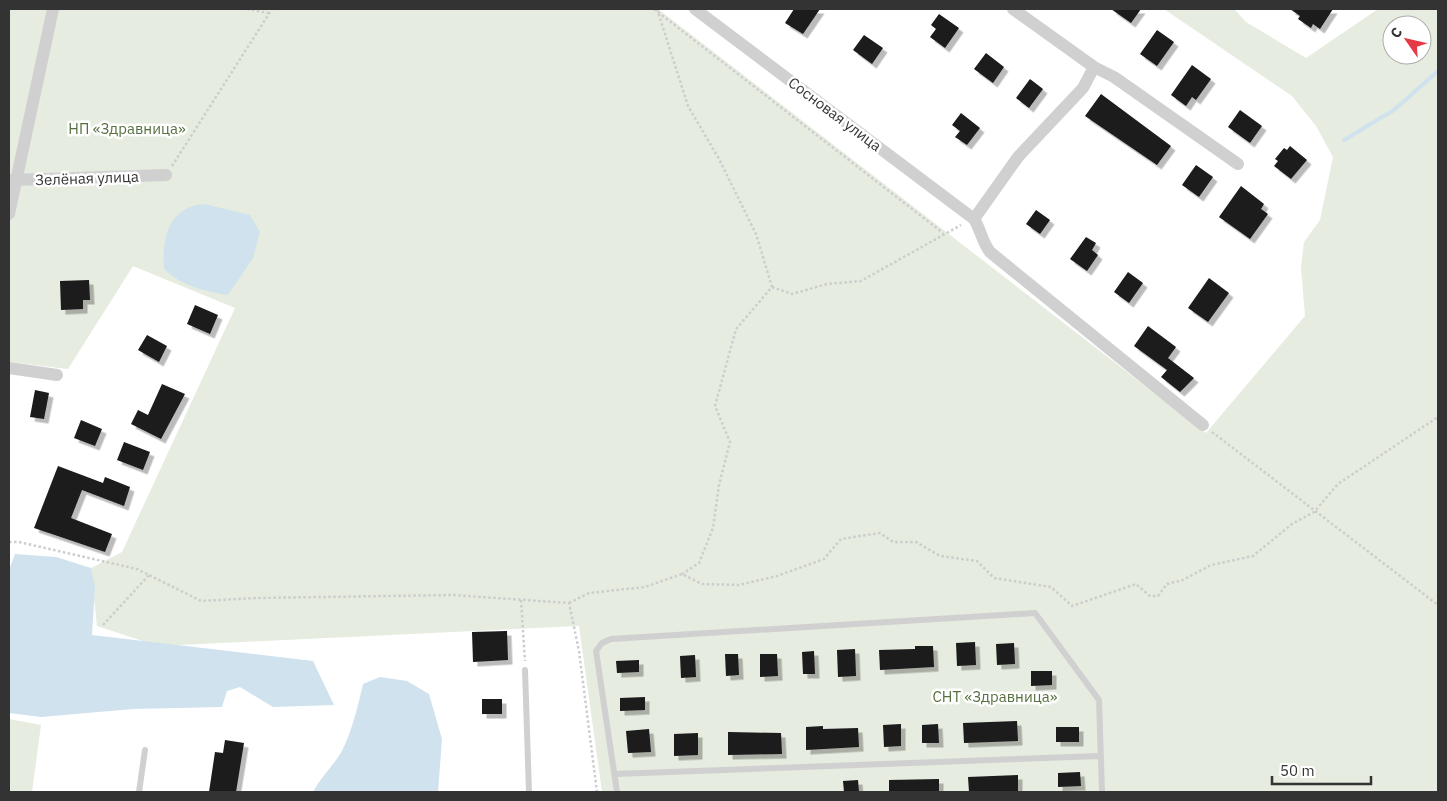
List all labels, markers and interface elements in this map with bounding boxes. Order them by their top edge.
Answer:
north arrow [1382,15,1432,65]
text: С [1386,24,1406,42]
street label: Сосновая улица [785,73,885,155]
park label: НП «Здравница» [68,119,186,138]
street label: Зелёная улица [35,167,139,189]
park label: СНТ «Здравница» [933,687,1058,706]
scale bar [1272,754,1371,786]
text: 50 m [1280,761,1315,780]

